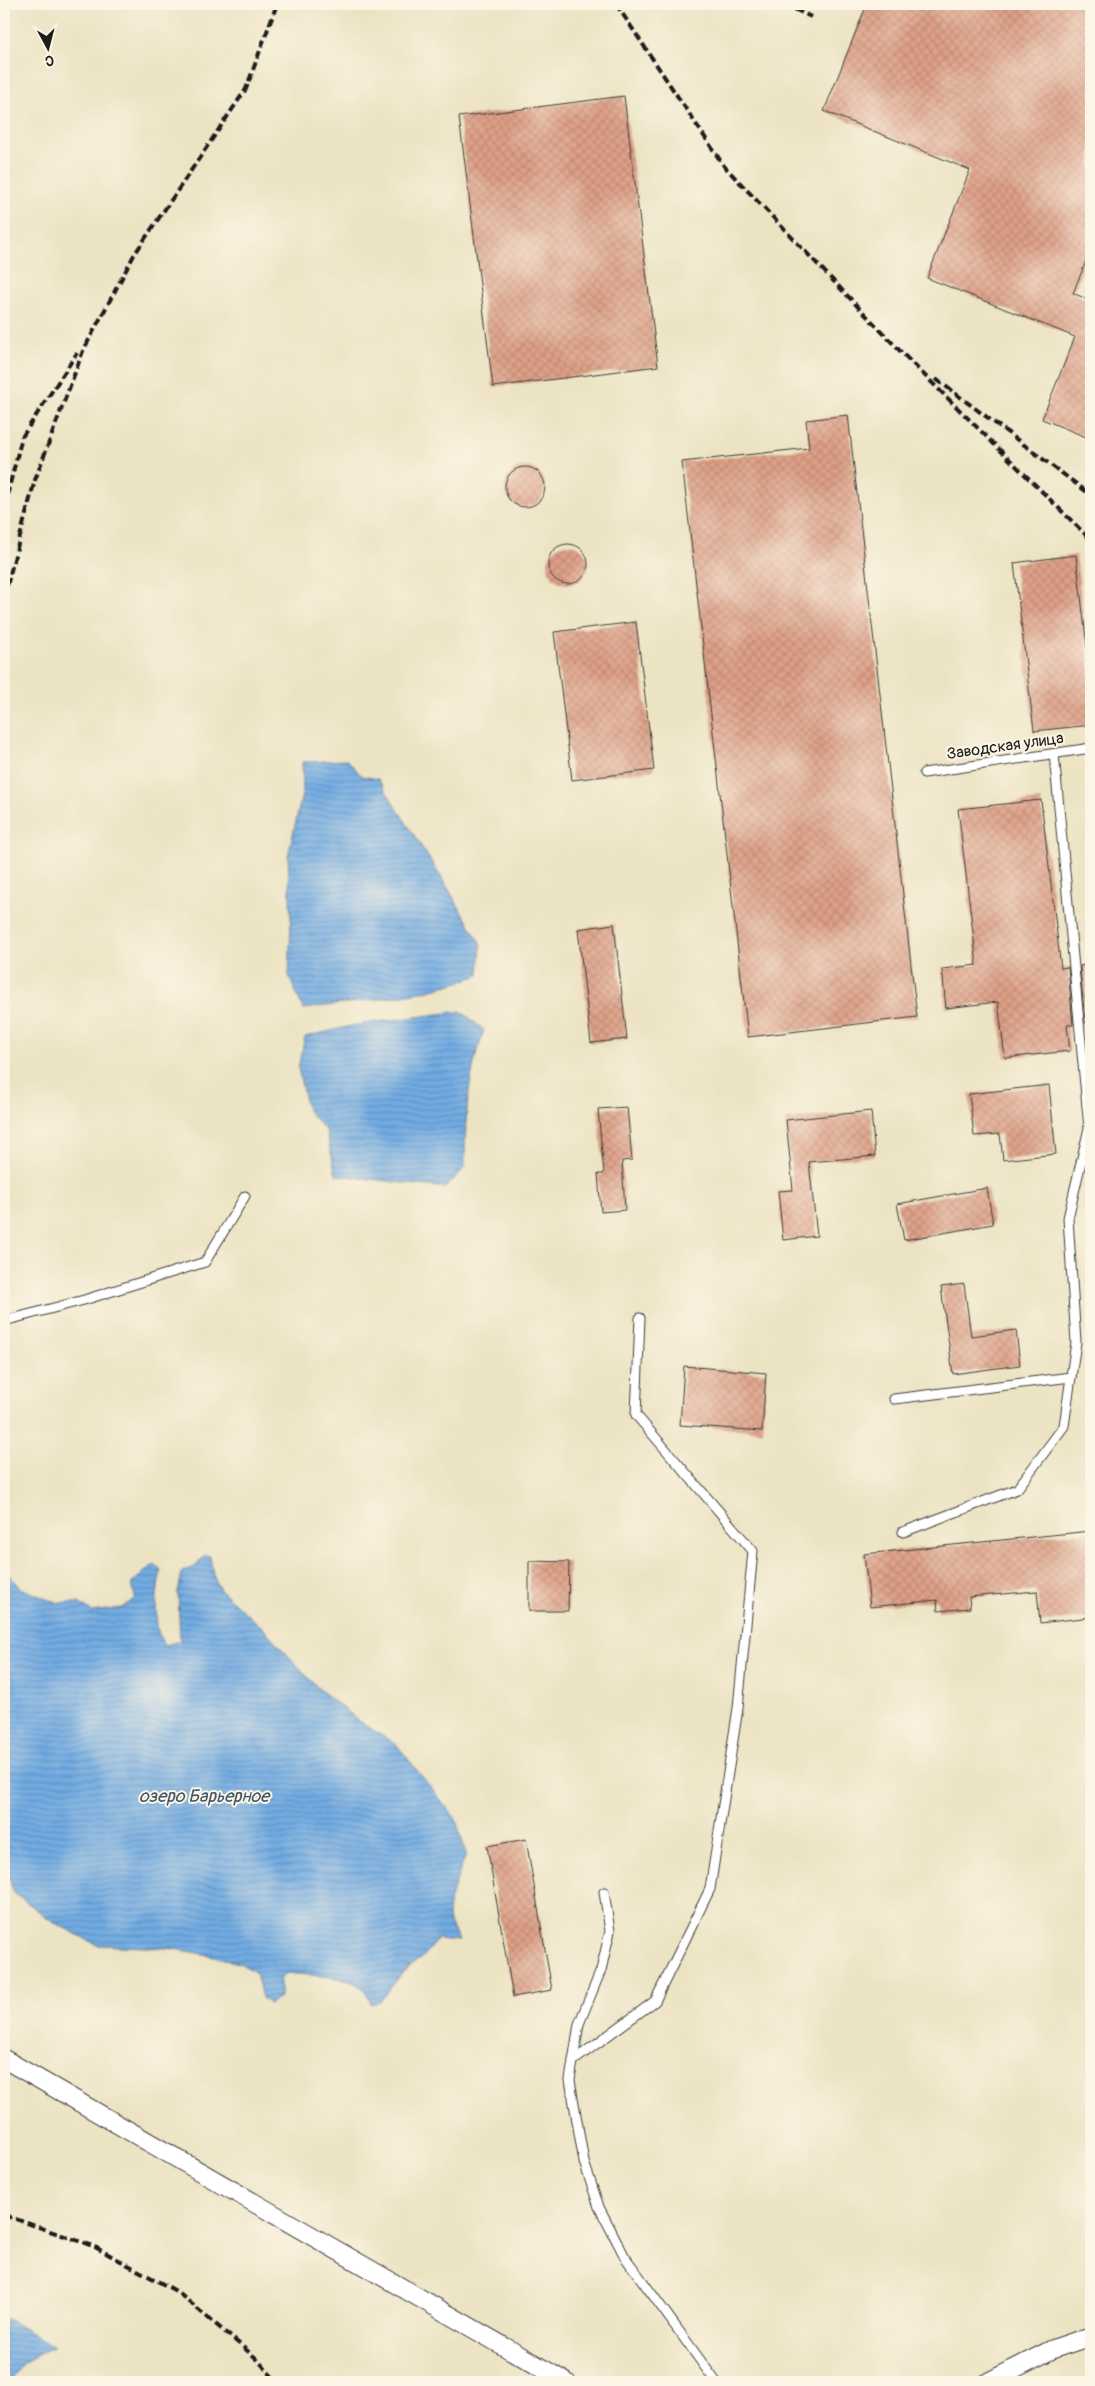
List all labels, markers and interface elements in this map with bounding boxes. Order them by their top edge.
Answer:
north arrow [22,22,72,72]
text: С [44,51,55,69]
street label: Заводская улица [945,728,1065,764]
water label: озеро Барьерное [139,1785,271,1808]

